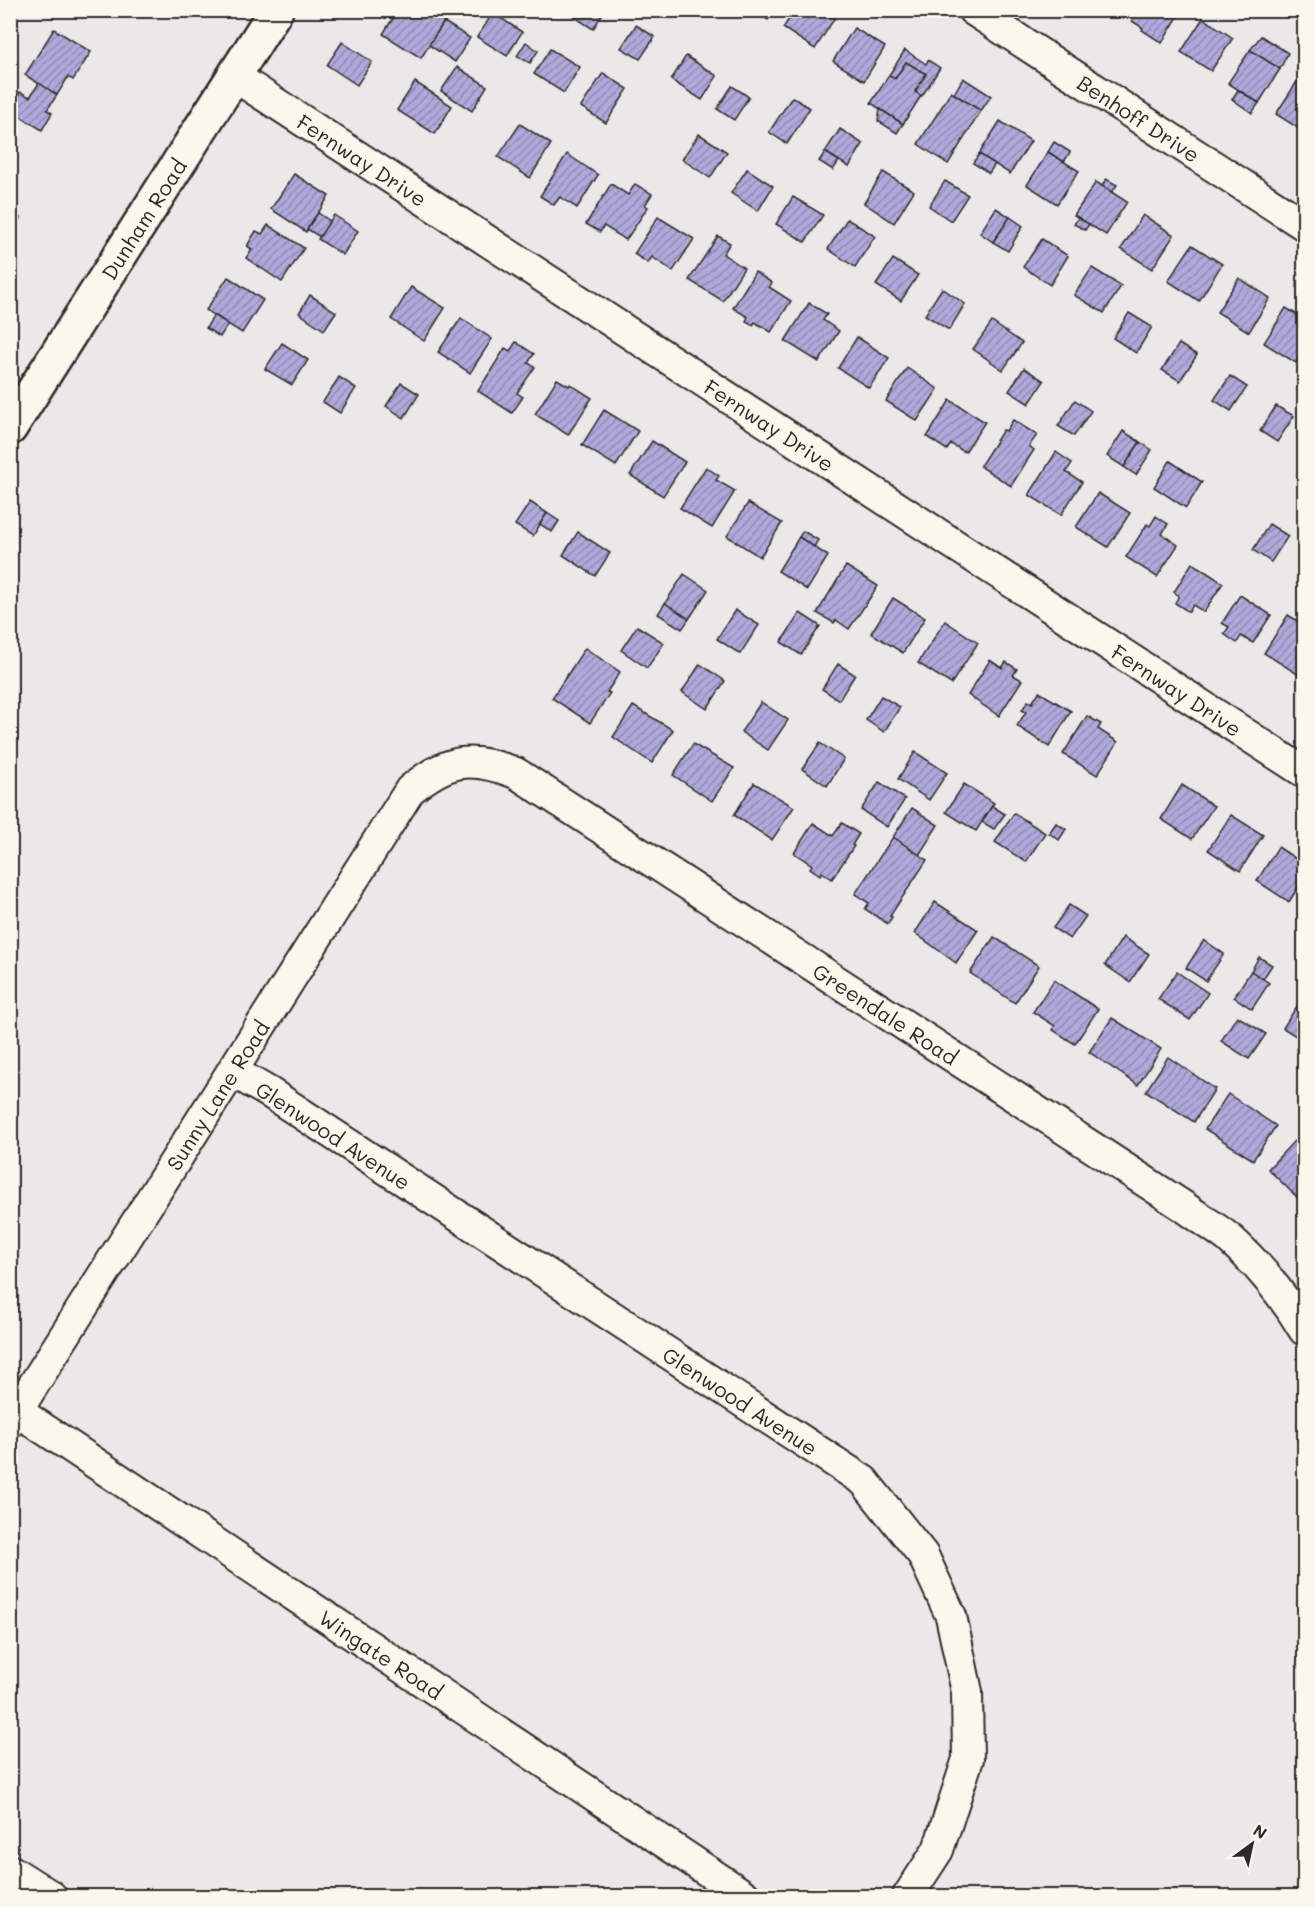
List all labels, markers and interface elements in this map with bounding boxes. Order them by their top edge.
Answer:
street label: Benhoff Drive [1073,68,1205,167]
street label: Fernway Drive [292,107,432,212]
street label: Dunham Road [95,153,192,284]
street label: Fernway Drive [700,372,840,477]
street label: Fernway Drive [1107,637,1247,742]
street label: Greendale Road [808,956,964,1070]
street label: Sunny Lane Road [160,1015,274,1175]
street label: Glenwood Avenue [251,1074,416,1195]
street label: Glenwood Avenue [658,1340,823,1461]
street label: Wingate Road [314,1603,449,1705]
north arrow [1222,1814,1282,1874]
text: N [1250,1819,1271,1843]

